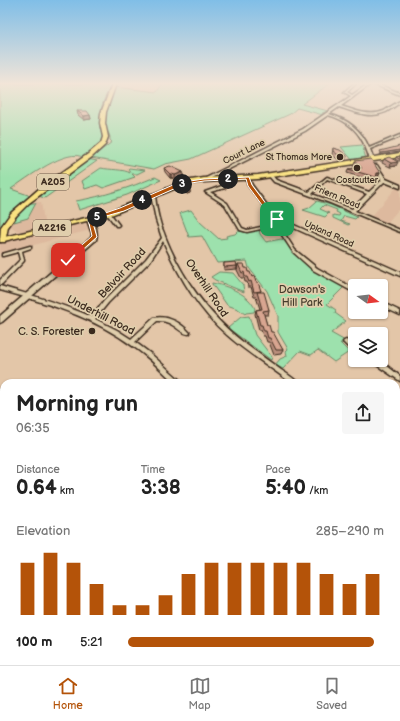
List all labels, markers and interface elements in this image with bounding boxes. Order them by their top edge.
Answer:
street label: Court Lane [221,137,267,167]
place label: St Thomas More [266,152,333,163]
marker: St Thomas More [335,152,345,162]
marker: Costcutter [352,163,362,173]
pin: 2 [218,169,238,189]
text: 2 [225,172,231,185]
road number: A205 [37,174,69,190]
pin: 3 [172,174,192,194]
place label: Costcutter [336,175,379,186]
text: 3 [179,177,185,190]
street label: Friern Road [312,182,362,212]
pin: 4 [132,190,152,210]
text: 4 [139,193,145,206]
pin [260,202,294,236]
pin: 5 [87,207,107,227]
icon: arrive [266,208,288,230]
text: 5 [94,210,100,223]
street label: Upland Road [302,218,356,250]
road number: A2216 [33,220,71,236]
pin [51,243,85,277]
street label: Belvoir Road [95,245,149,301]
icon: check [57,249,79,271]
street label: Overhill Road [183,257,231,319]
north arrow [348,279,388,319]
map controls [348,279,388,367]
park label: Dawson's Hill Park [279,283,326,309]
street label: Underhill Road [65,292,137,338]
place label: C. S. Forester [18,325,85,338]
marker: C. S. Forester [87,326,97,336]
button: layers [348,327,388,367]
text: Morning run [16,391,138,418]
button: share [342,392,384,434]
text: 06:35 [16,420,50,436]
text: Distance [16,463,60,476]
text: Time [141,463,165,476]
text: Pace [265,463,290,476]
text: 0.64 [16,476,57,500]
text: 3:38 [141,476,181,500]
text: 5:40 [265,476,306,500]
text: km [57,484,74,497]
text: /km [306,484,328,497]
text: Elevation [16,523,70,539]
text: 285–290 m [316,523,384,539]
text: 100 m [16,634,52,650]
text: 5:21 [80,634,103,650]
tab: Home [53,675,83,712]
tab: Map [188,675,211,712]
tab: Saved [316,675,347,712]

